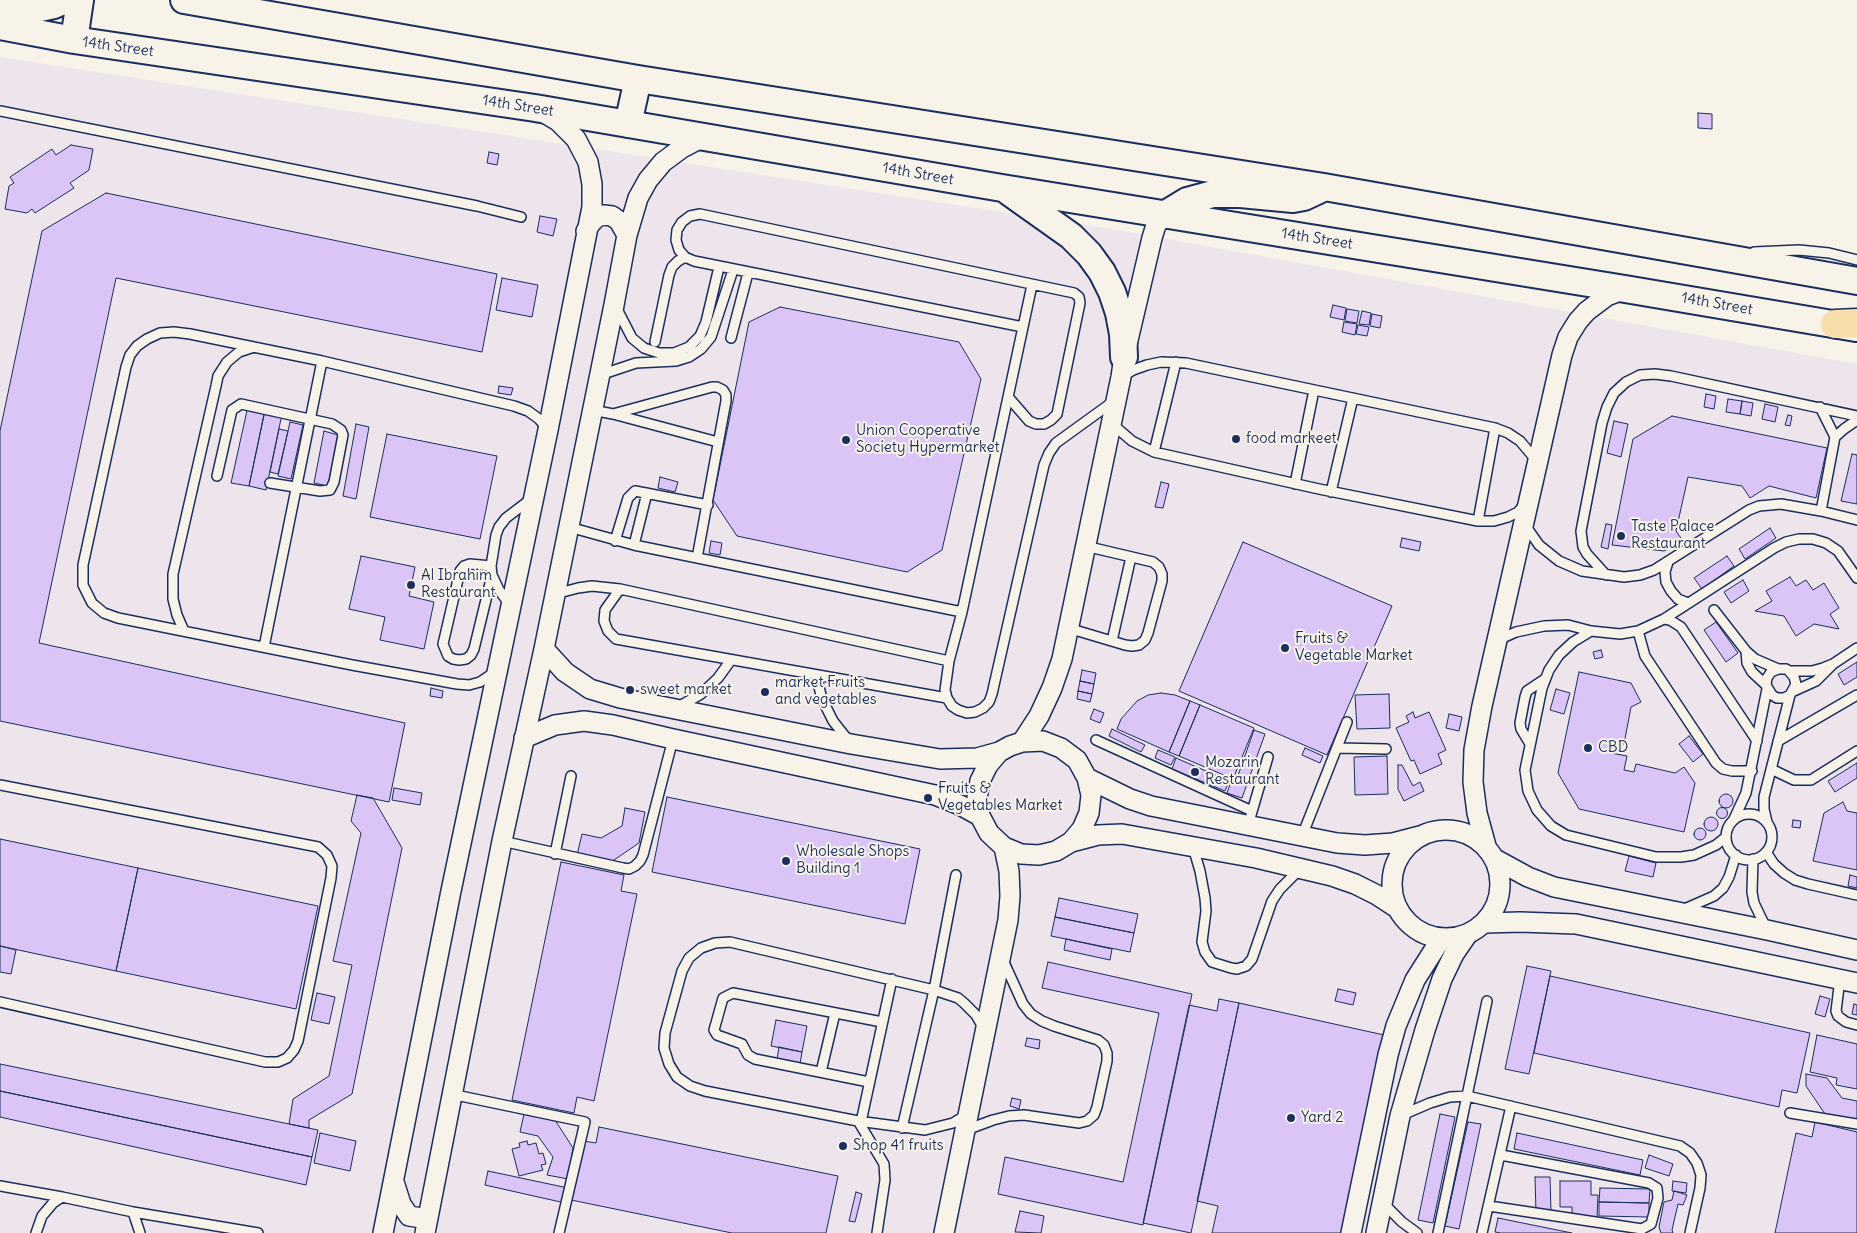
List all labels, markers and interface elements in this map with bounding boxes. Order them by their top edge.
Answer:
street label: 14th Street [81,33,155,61]
street label: 14th Street [481,91,555,121]
street label: 14th Street [881,159,955,189]
street label: 14th Street [1280,224,1354,254]
street label: 14th Street [1680,289,1754,319]
place label: Union Cooperative Society Hypermarket [856,422,1000,457]
place label: food markeet [1246,430,1337,448]
marker: food markeet [1230,433,1242,445]
marker: Union Cooperative Society Hypermarket [840,434,852,446]
place label: Taste Palace Restaurant [1631,518,1714,553]
marker: Taste Palace Restaurant [1615,530,1627,542]
place label: Al Ibrahim Restaurant [421,567,496,602]
marker: Al Ibrahim Restaurant [405,579,417,591]
place label: Fruits & Vegetable Market [1295,630,1413,665]
marker: Fruits & Vegetable Market [1279,642,1291,654]
place label: market Fruits and vegetables [775,674,877,709]
place label: sweet market [640,681,732,699]
marker: sweet market [624,684,636,696]
marker: market Fruits and vegetables [759,686,771,698]
place label: CBD [1598,739,1628,757]
marker: CBD [1582,742,1594,754]
place label: Mozarin Restaurant [1205,754,1280,789]
marker: Mozarin Restaurant [1189,766,1201,778]
place label: Fruits & Vegetables Market [938,780,1062,815]
marker: Fruits & Vegetables Market [922,792,934,804]
place label: Wholesale Shops Building 1 [796,843,909,878]
marker: Wholesale Shops Building 1 [780,855,792,867]
place label: Yard 2 [1301,1109,1343,1127]
marker: Yard 2 [1285,1112,1297,1124]
place label: Shop 41 fruits [853,1137,944,1155]
marker: Shop 41 fruits [837,1140,849,1152]

